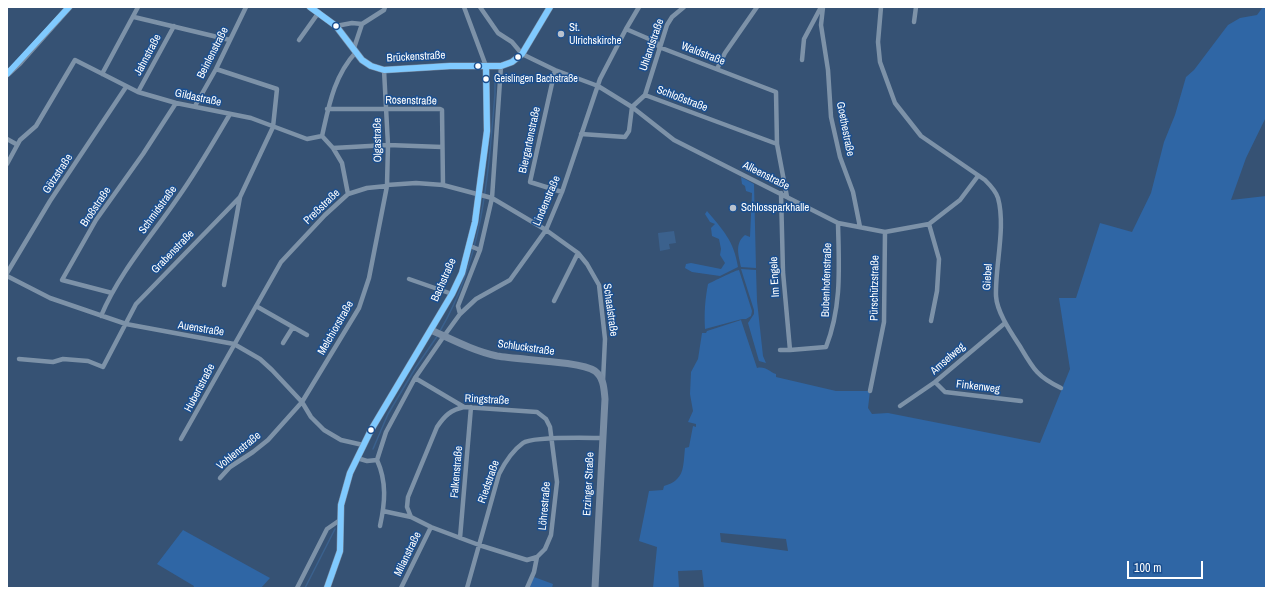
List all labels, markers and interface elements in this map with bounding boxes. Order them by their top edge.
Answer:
street label: Uhlandstraße [637,17,667,73]
unlabelled marker [331,21,341,31]
place label: St. Ulrichskirche [569,21,622,47]
street label: Beinlenstraße [194,25,232,81]
marker: St. Ulrichskirche [556,29,566,39]
street label: Jahnstraße [132,32,164,78]
street label: Waldstraße [679,40,727,68]
street label: Brückenstraße [386,49,446,65]
unlabelled marker [513,52,523,62]
unlabelled marker [473,61,483,71]
place label: Geislingen Bachstraße [494,73,578,85]
marker: Geislingen Bachstraße [481,74,491,84]
street label: Schloßstraße [655,83,709,115]
street label: Gildastraße [174,87,222,109]
street label: Rosenstraße [385,94,437,108]
street label: Goethestraße [833,101,857,157]
street label: Biergartenstraße [517,106,543,174]
street label: Olgastraße [371,118,385,162]
street label: Götzstraße [40,152,76,196]
street label: Alleenstraße [740,159,792,193]
street label: Lindenstraße [531,174,563,228]
street label: Schmidstraße [136,183,180,237]
street label: Broßstraße [78,185,114,229]
street label: Preßstraße [301,187,343,227]
place label: Schlossparkhalle [741,201,809,215]
marker: Schlossparkhalle [728,203,738,213]
street label: Grabenstraße [149,227,197,277]
street label: Bubenhofenstraße [819,243,835,317]
street label: Pürschützstraße [868,255,882,321]
street label: Bachstraße [429,256,459,304]
street label: Im Engele [767,256,783,298]
street label: Giebel [980,263,996,291]
street label: Schaalstraße [600,283,620,337]
street label: Melchiorstraße [315,299,357,357]
street label: Auenstraße [177,319,225,339]
street label: Schluckstraße [497,337,555,359]
street label: Amselweg [928,340,968,378]
street label: Hubertstraße [182,362,218,414]
street label: Finkenweg [955,378,1001,396]
street label: Ringstraße [464,392,510,408]
unlabelled marker [366,425,376,435]
street label: Vohlenstraße [214,429,264,473]
street label: Falkenstraße [448,445,466,499]
street label: Erzinger Straße [581,452,597,516]
street label: Riedstraße [475,459,503,505]
street label: Löhrestraße [536,481,554,531]
street label: Milanstraße [392,530,424,578]
scale bar [1129,553,1205,579]
text: 100 m [1134,560,1161,576]

